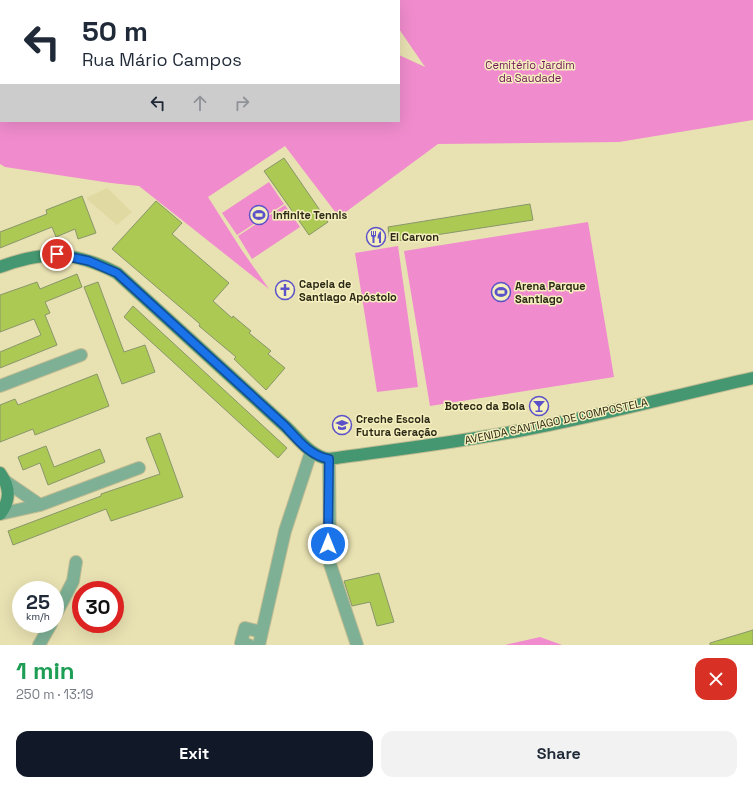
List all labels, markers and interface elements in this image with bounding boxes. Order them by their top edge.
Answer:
text: 50 m [82,13,148,49]
icon: left [16,16,68,68]
text: Rua Mário Campos [82,48,242,71]
park label: Cemitério Jardim da Saudade [485,58,575,85]
icon: left [147,92,169,114]
icon: ahead [189,92,211,114]
icon: right [231,92,253,114]
sports icon: Infinite Tennis [248,204,270,226]
place label: Infinite Tennis [273,208,348,222]
restaurant icon: El Carvon [365,226,387,248]
place label: El Carvon [390,230,439,244]
pin [40,237,74,271]
icon: arrive [46,243,68,265]
place label: Capela de Santiago Apóstolo [299,277,397,304]
church icon: Capela de Santiago Apóstolo [274,279,296,301]
place label: Arena Parque Santiago [515,279,586,306]
sports icon: Arena Parque Santiago [490,281,512,303]
street label: AVENIDA SANTIAGO DE COMPOSTELA [463,395,649,447]
bar icon: Boteco da Bola [528,395,550,417]
place label: Boteco da Bola [445,399,526,413]
place label: Creche Escola Futura Geração [356,412,438,439]
school or university icon: Creche Escola Futura Geração [331,414,353,436]
position arrow [307,523,349,565]
speed limit sign: 30 [72,581,124,633]
text: 25 [26,589,50,615]
text: km/h [26,610,50,623]
text: 1 min [16,655,75,686]
button: close [695,658,737,700]
text: 250 m · 13:19 [16,686,94,703]
button: Exit [16,731,373,777]
button: Share [381,731,737,777]

